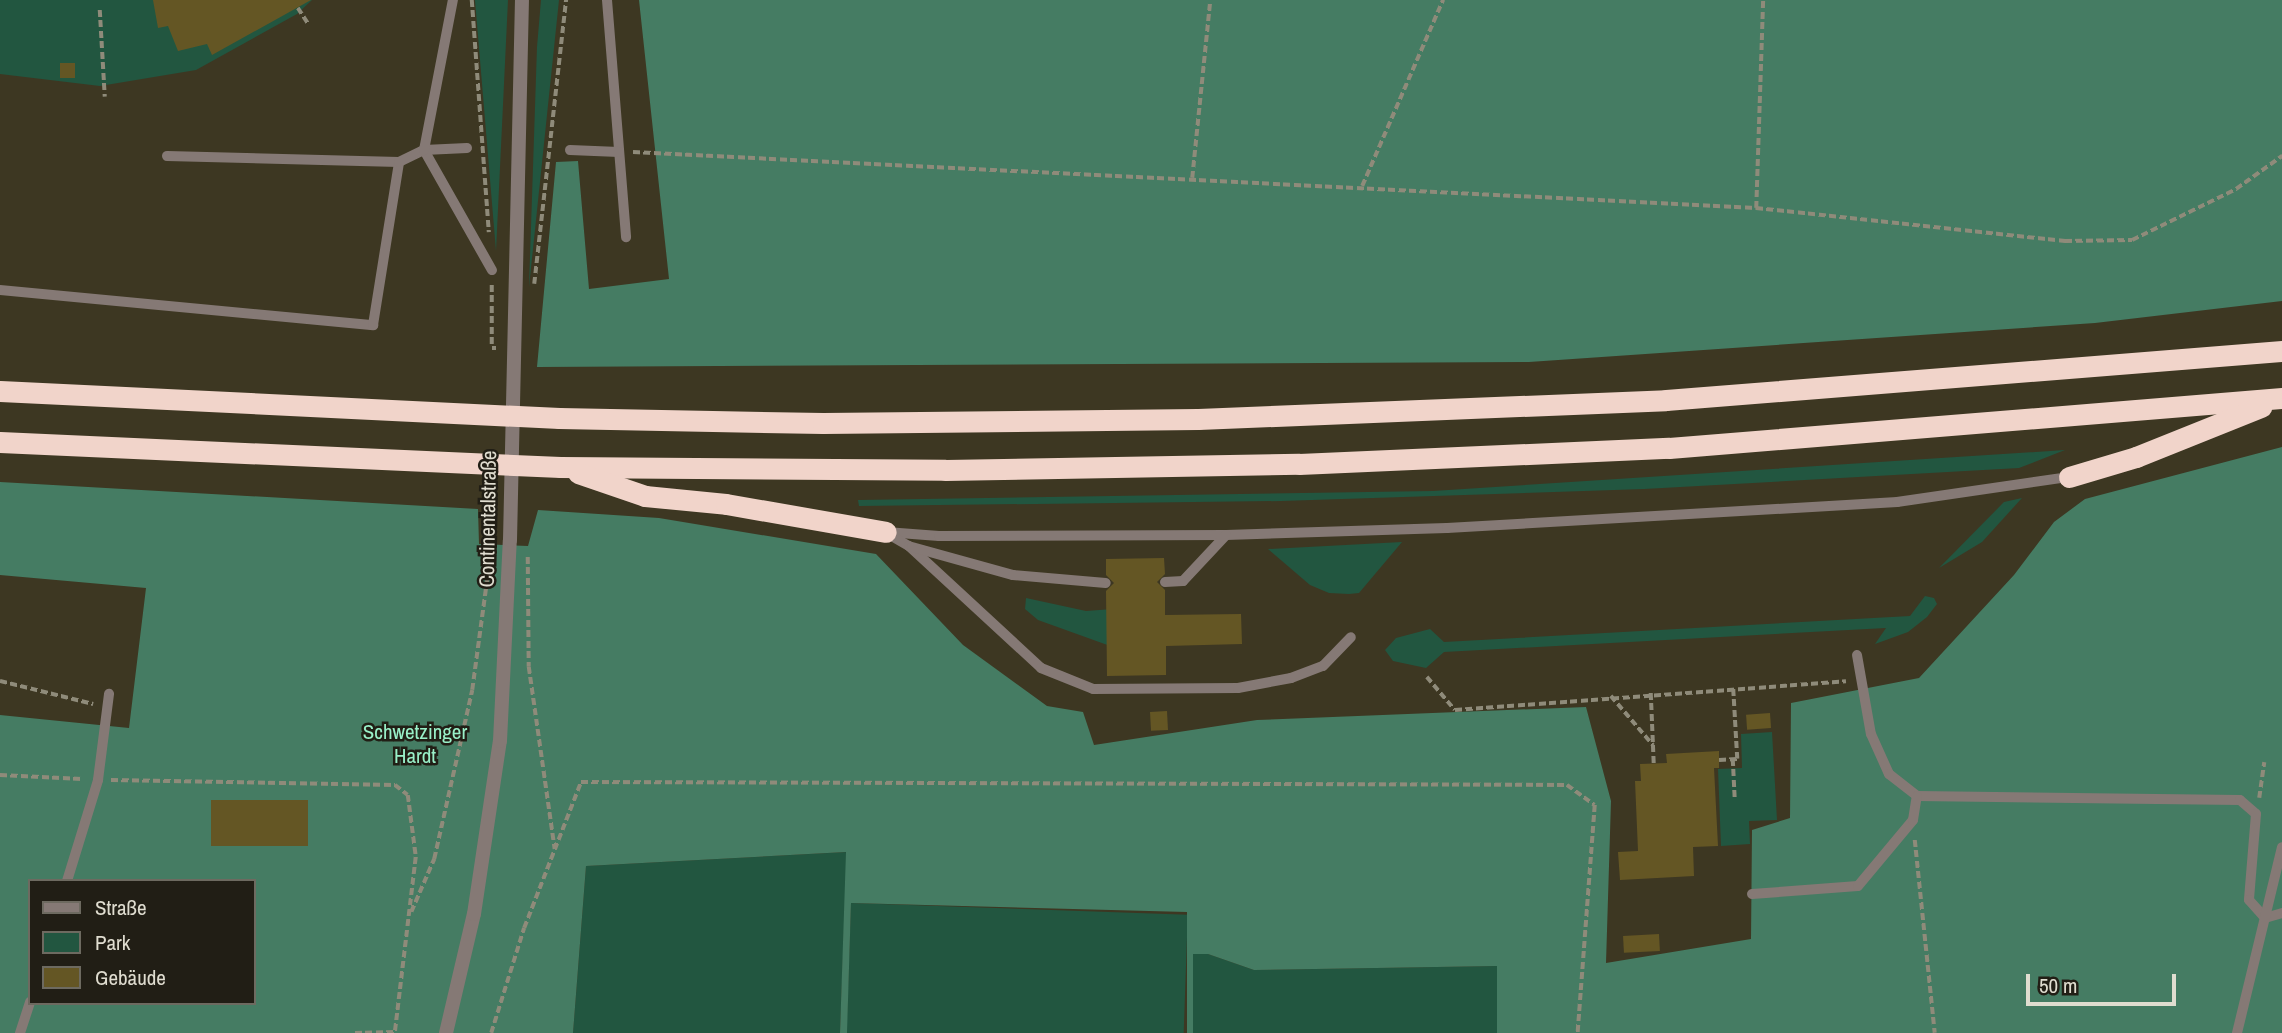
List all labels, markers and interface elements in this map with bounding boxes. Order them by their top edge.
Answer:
street label: Continentalstraße [474,450,502,588]
park label: Schwetzinger Hardt [363,719,467,769]
legend [28,879,256,1005]
text: Straße [95,893,147,922]
text: Park [95,928,130,957]
scale bar [2030,960,2180,1004]
text: Gebäude [95,963,166,992]
text: 50 m [2039,971,2077,1000]

